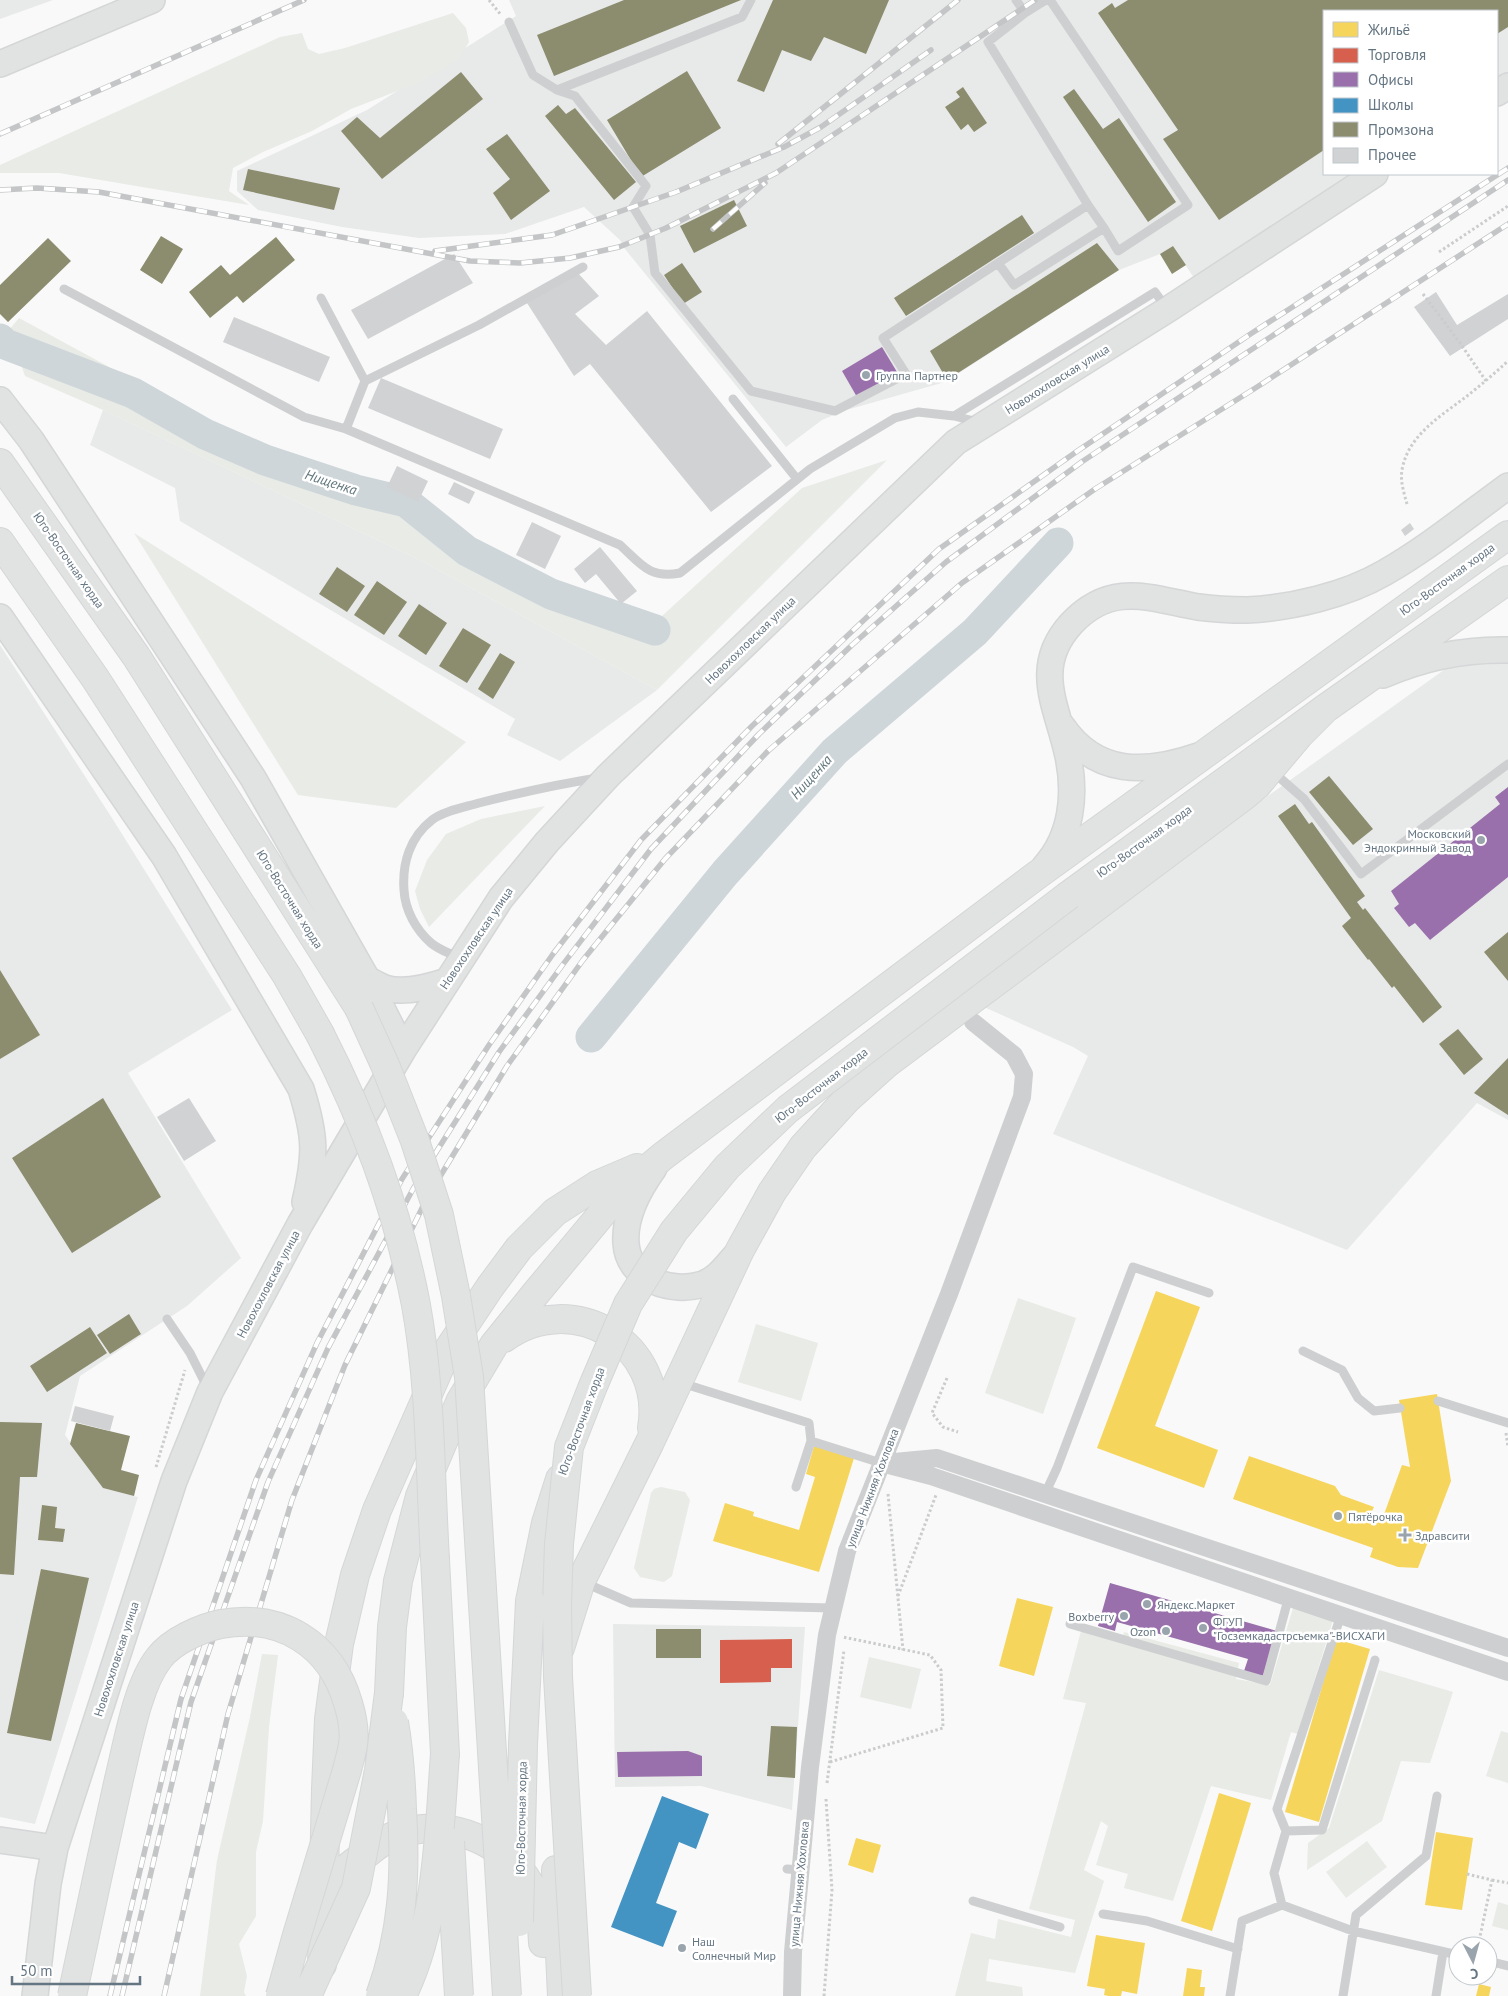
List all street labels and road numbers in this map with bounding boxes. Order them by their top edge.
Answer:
street label: Новохохловская улица [1002,341,1112,417]
street label: Юго-Восточная хорда [30,509,108,611]
street label: Юго-Восточная хорда [1397,539,1497,619]
street label: Новохохловская улица [702,593,798,687]
street label: Юго-Восточная хорда [1094,801,1194,881]
street label: Юго-Восточная хорда [253,847,327,951]
street label: Новохохловская улица [436,884,516,992]
street label: Юго-Восточная хорда [772,1044,870,1126]
street label: Новохохловская улица [233,1228,303,1340]
street label: Юго-Восточная хорда [554,1365,608,1477]
street label: улица Нижняя Хохловка [842,1426,902,1550]
street label: Новохохловская улица [90,1600,142,1718]
street label: Юго-Восточная хорда [513,1761,529,1875]
street label: улица Нижняя Хохловка [786,1820,812,1948]

